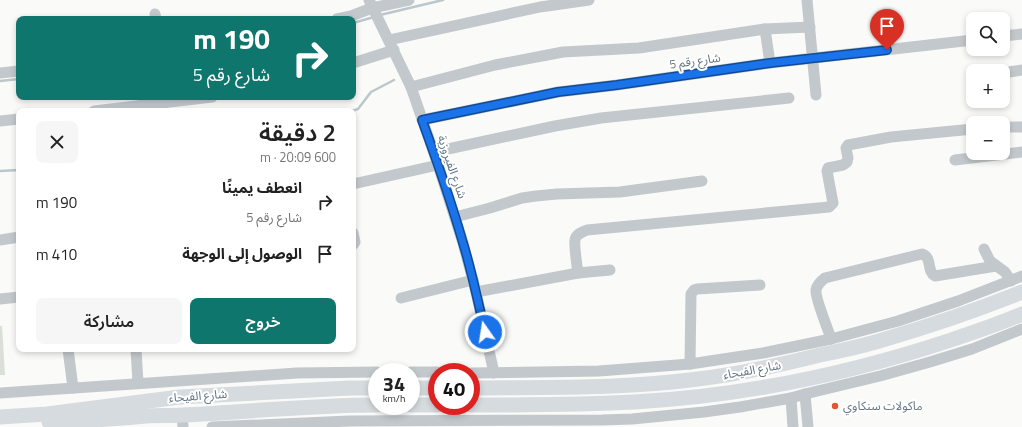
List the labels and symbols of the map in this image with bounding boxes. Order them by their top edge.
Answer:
pin [870,9,904,50]
street label: شارع رقم 5 [668,48,722,74]
street label: شارع الفيروزية [433,133,472,201]
position arrow [464,311,506,353]
street label: شارع الفيحاء [721,355,782,384]
speed limit sign: 40 [428,363,480,415]
street label: شارع الفيحاء [168,384,228,407]
place label: ماكولات سنكاوي [843,396,923,416]
marker: ماكولات سنكاوي [830,401,840,411]

